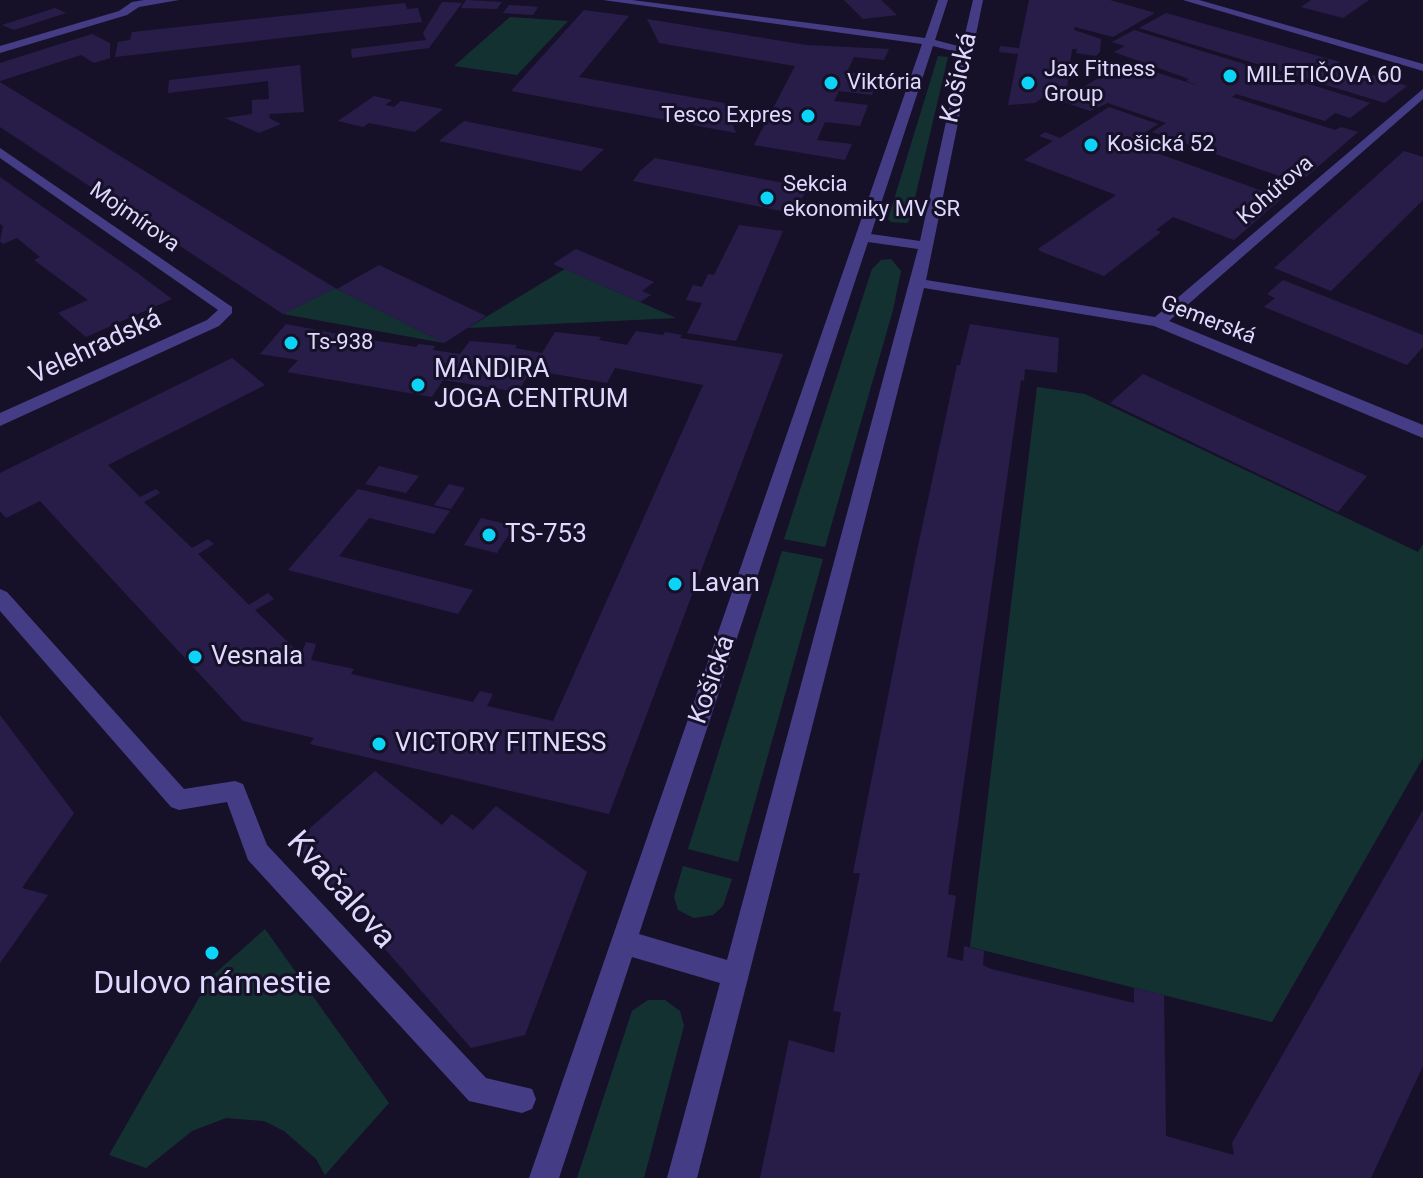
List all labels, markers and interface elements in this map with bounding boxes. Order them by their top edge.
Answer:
street label: Košická [935,30,985,126]
place label: Jax Fitness Group [1044,57,1156,108]
place label: MILETIČOVA 60 [1246,63,1402,89]
marker: MILETIČOVA 60 [1221,67,1239,85]
place label: Viktória [847,70,922,96]
marker: Viktória [822,74,840,92]
marker: Jax Fitness Group [1019,74,1037,92]
place label: Tesco Expres [661,103,792,129]
marker: Tesco Expres [799,107,817,125]
place label: Košická 52 [1107,132,1215,158]
marker: Košická 52 [1082,136,1100,154]
street label: Kohútova [1233,151,1319,231]
place label: Sekcia ekonomiky MV SR [783,172,960,224]
street label: Mojmírova [84,177,184,259]
marker: Sekcia ekonomiky MV SR [758,189,776,207]
street label: Gemerská [1157,291,1259,351]
street label: Velehradská [25,304,167,392]
place label: Ts-938 [307,330,373,356]
marker: Ts-938 [282,334,300,352]
place label: MANDIRA JOGA CENTRUM [434,354,628,416]
marker: MANDIRA JOGA CENTRUM [409,376,427,394]
place label: TS-753 [505,519,587,551]
marker: TS-753 [480,526,498,544]
place label: Lavan [691,568,760,600]
marker: Lavan [666,575,684,593]
street label: Košická [683,632,743,728]
place label: Vesnala [211,641,303,673]
marker: Vesnala [186,648,204,666]
place label: VICTORY FITNESS [395,728,606,760]
marker: VICTORY FITNESS [370,735,388,753]
street label: Kvačalova [277,824,403,958]
marker: Dulovo námestie [203,944,221,962]
place label: Dulovo námestie [93,966,331,1004]

